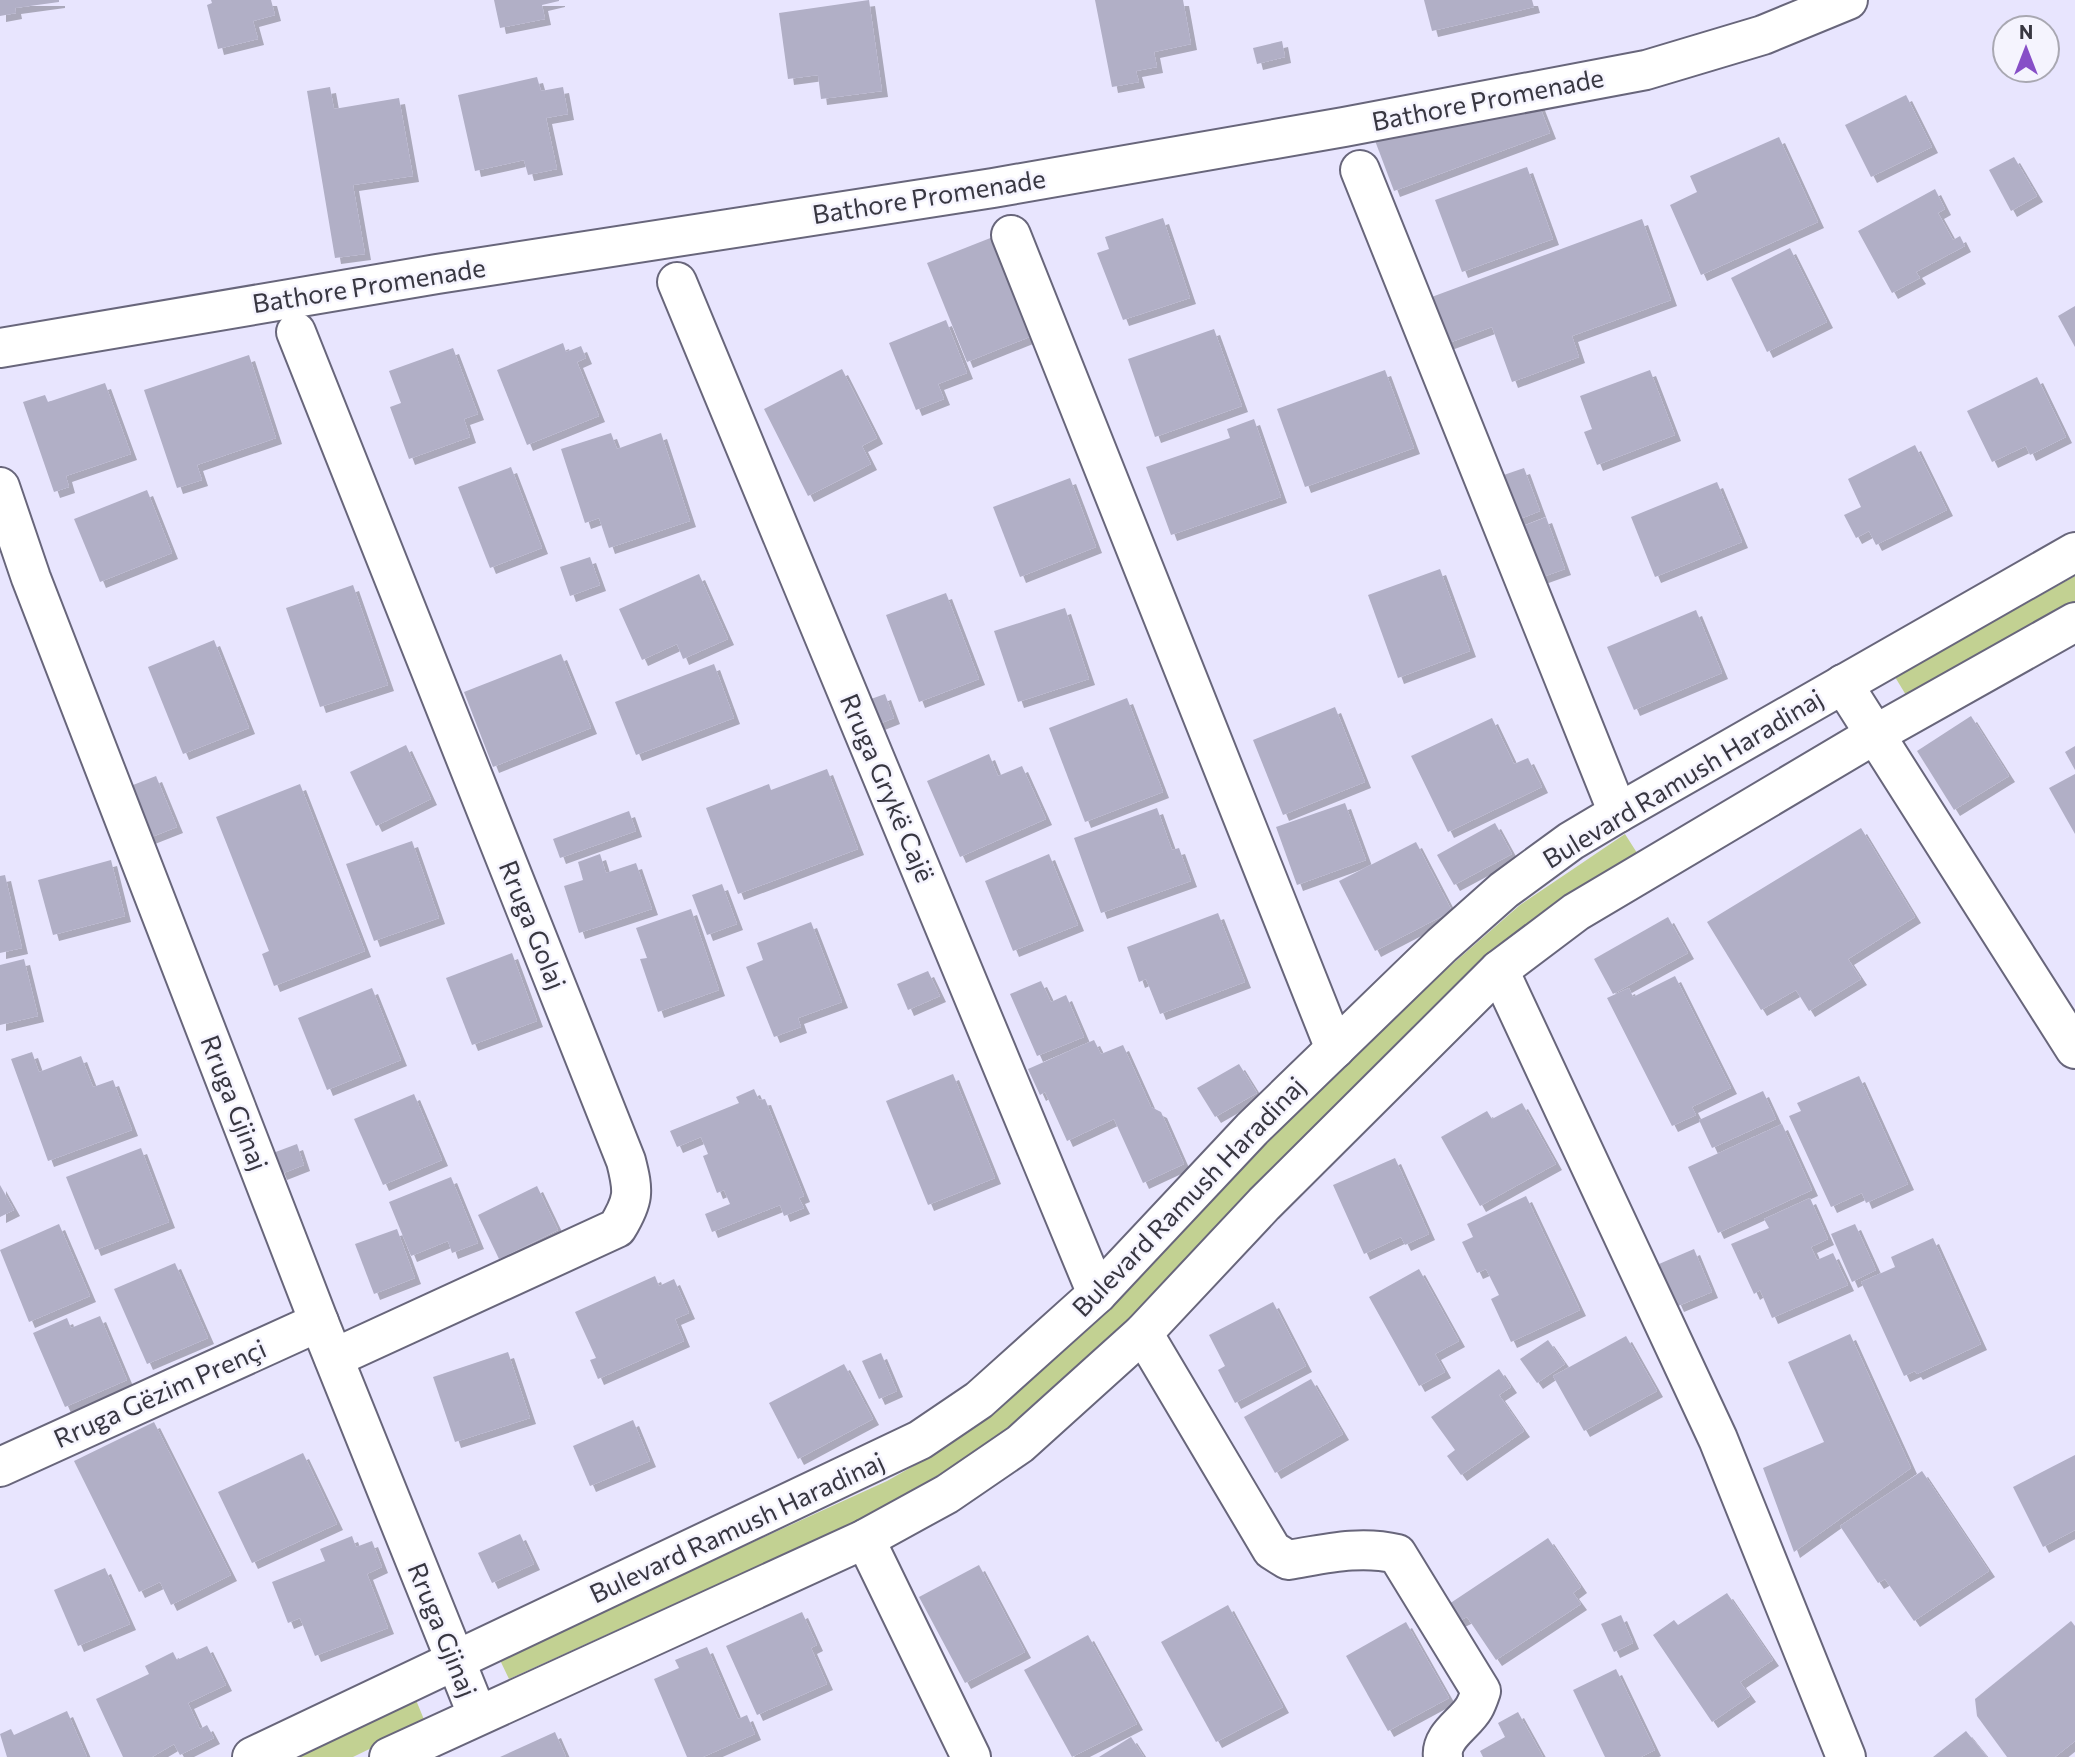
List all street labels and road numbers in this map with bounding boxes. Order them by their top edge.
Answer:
street label: Bathore Promenade [1369,61,1606,136]
street label: Bathore Promenade [810,162,1048,229]
street label: Bathore Promenade [250,251,488,318]
street label: Bulevard Ramush Haradinaj [1536,682,1828,874]
street label: Rruga Grykë Cajë [835,689,942,886]
street label: Rruga Golaj [494,855,573,993]
street label: Rruga Gjinaj [195,1030,275,1174]
street label: Bulevard Ramush Haradinaj [1065,1070,1311,1322]
street label: Rruga Gëzim Prençi [48,1332,270,1453]
street label: Bulevard Ramush Haradinaj [584,1445,889,1609]
street label: Rruga Gjinaj [402,1558,484,1701]

